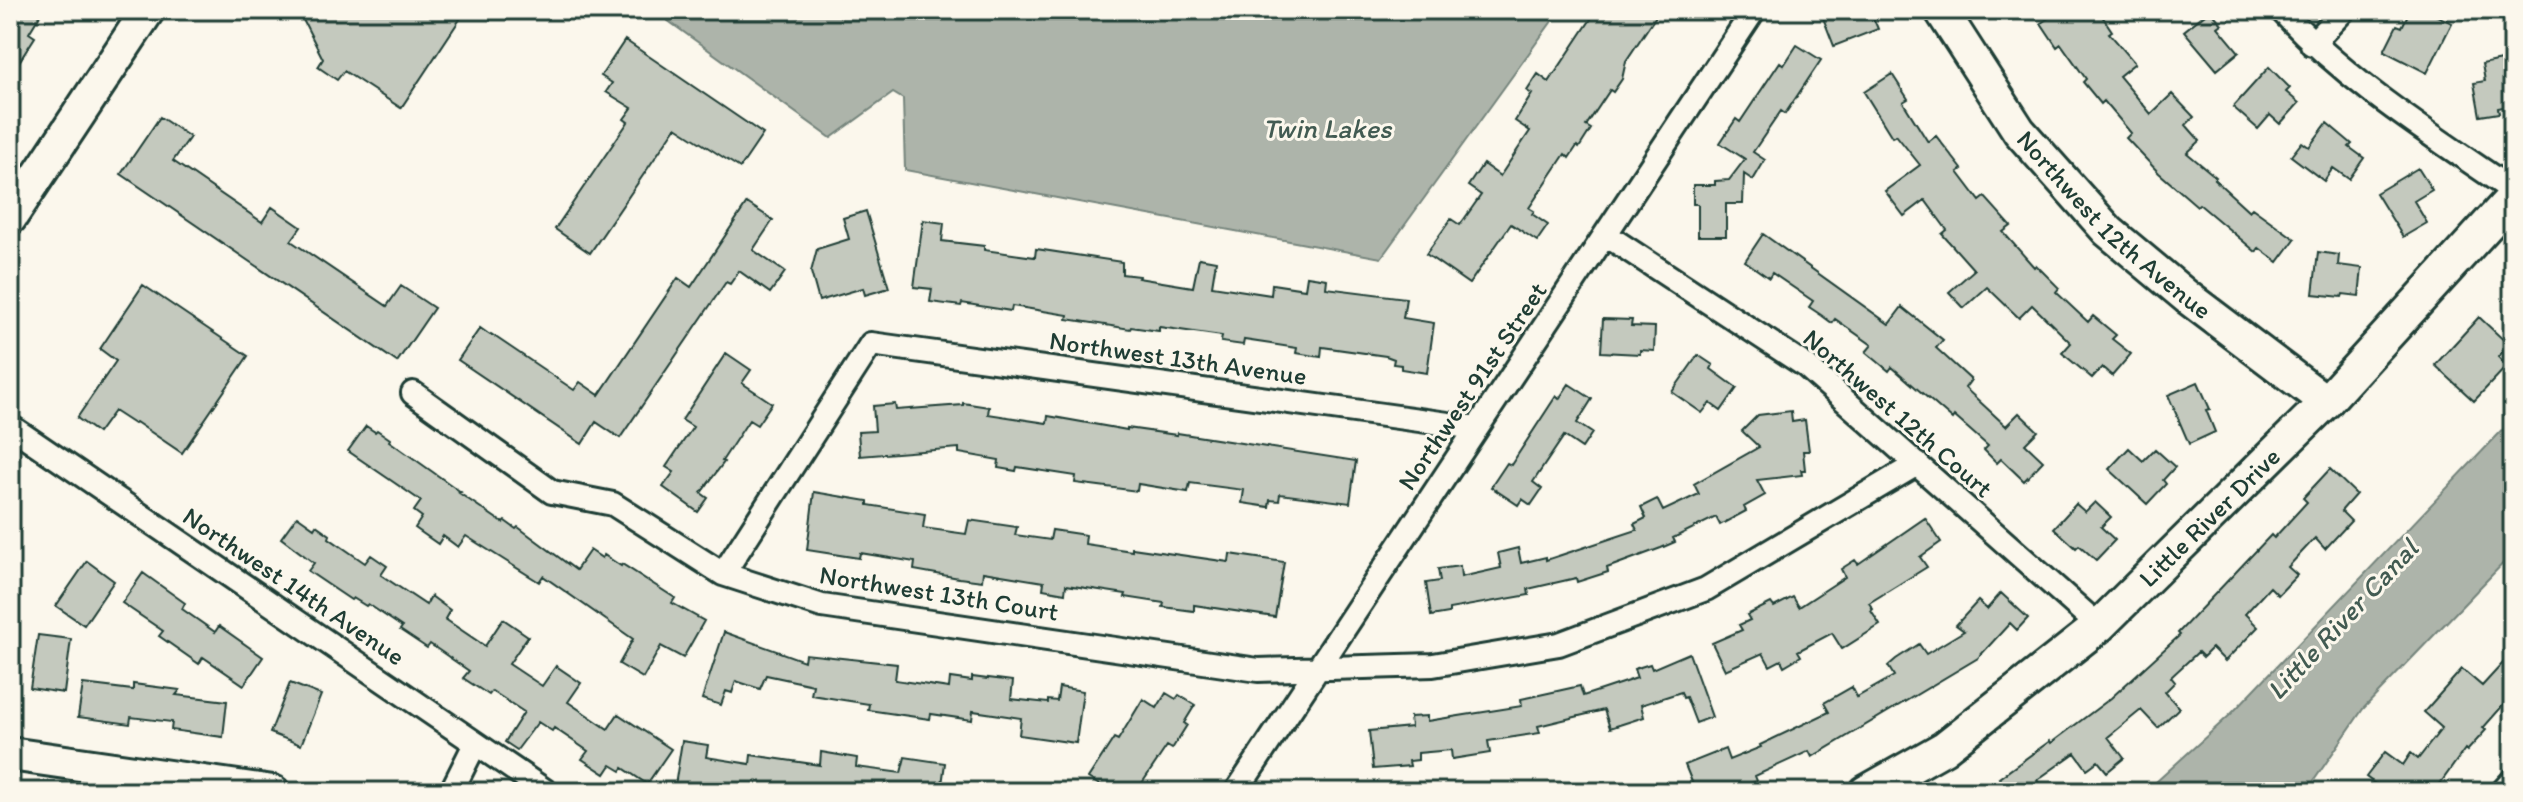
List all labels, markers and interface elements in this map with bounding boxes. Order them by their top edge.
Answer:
water label: Twin Lakes [1263,111,1393,145]
street label: Northwest 12th Avenue [2010,124,2218,326]
street label: Northwest 91st Street [1391,276,1554,496]
street label: Northwest 12th Court [1797,322,2000,504]
street label: Northwest 13th Avenue [1047,324,1309,392]
street label: Little River Drive [2132,440,2287,594]
street label: Northwest 14th Avenue [177,500,411,672]
water label: Little River Canal [2259,530,2426,706]
street label: Northwest 13th Court [817,558,1061,628]

